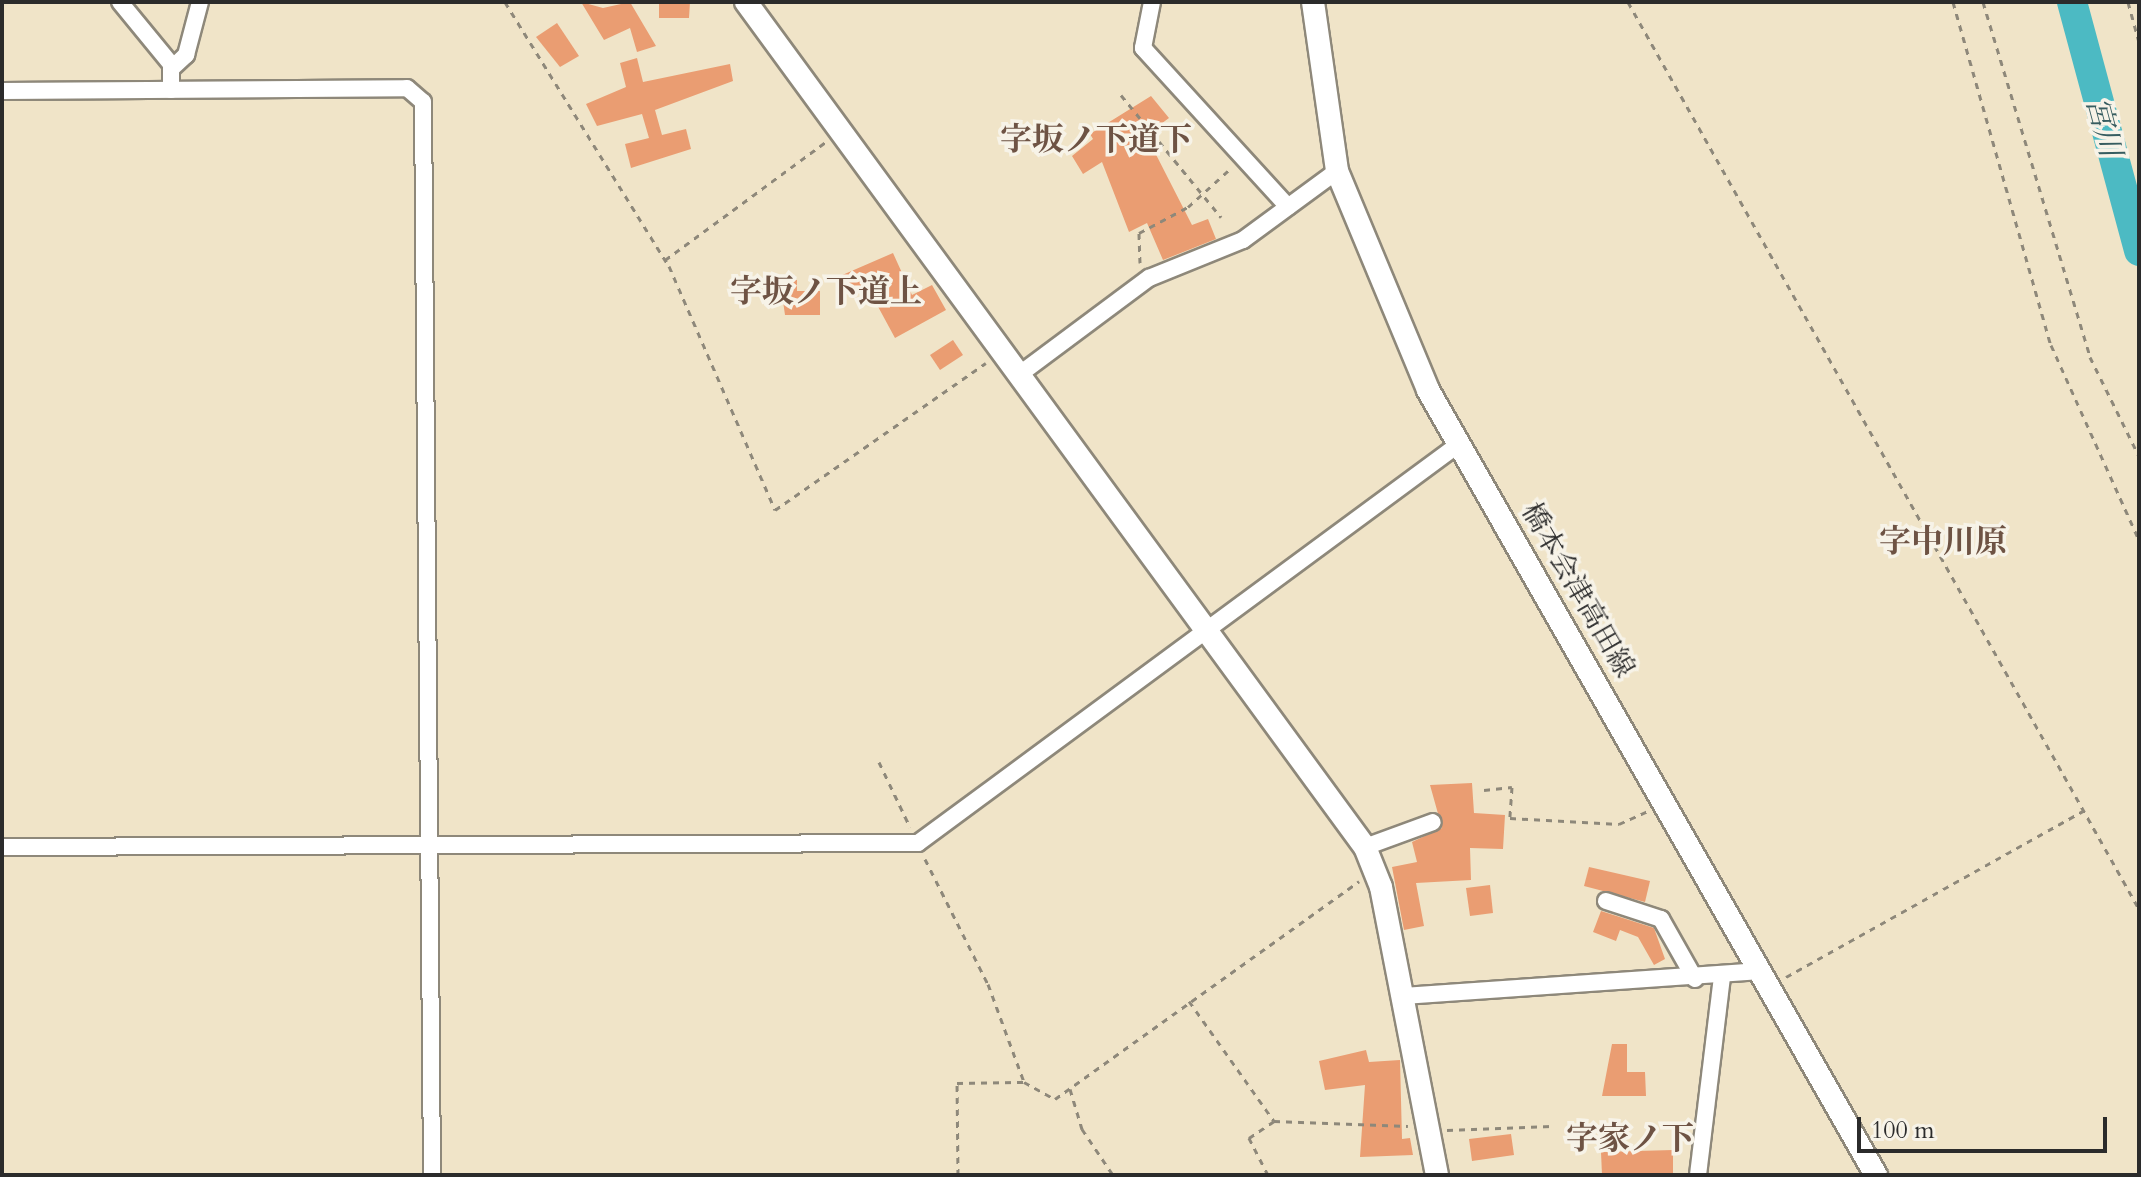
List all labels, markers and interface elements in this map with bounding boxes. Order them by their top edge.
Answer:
water label: 宮川 [2078,93,2128,161]
district label: 字坂ノ下道下 [1000,121,1192,159]
district label: 字坂ノ下道上 [730,273,922,311]
street label: 橋本会津高田線 [1514,497,1642,683]
district label: 字中川原 [1879,523,2007,561]
scale bar [1861,1101,2111,1151]
text: 100 m [1871,1114,1935,1147]
district label: 字家ノ下 [1566,1120,1694,1158]

